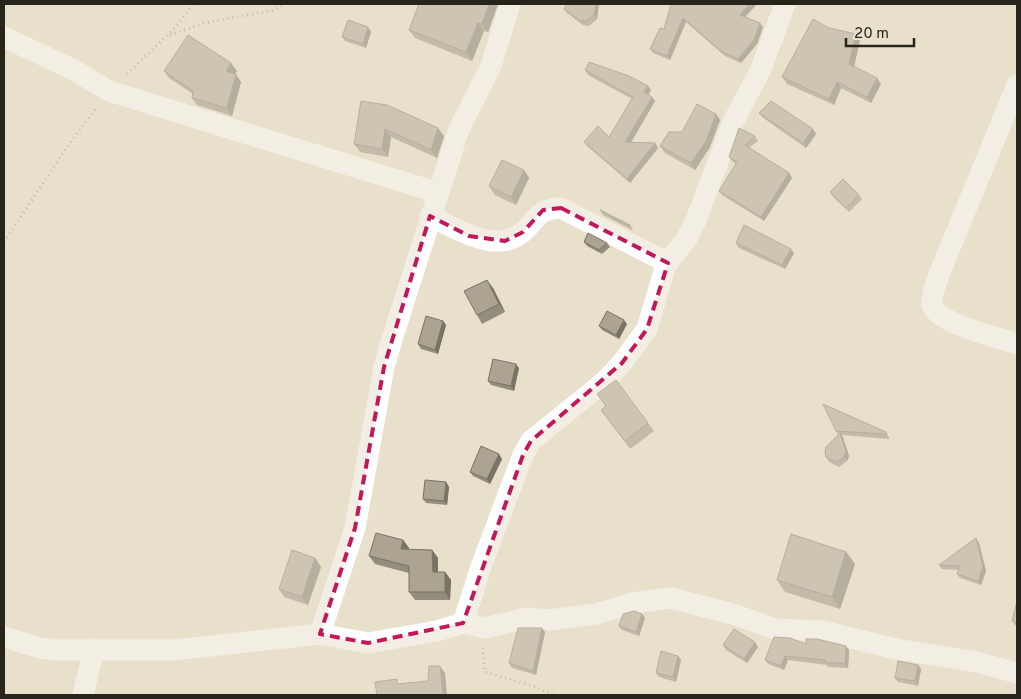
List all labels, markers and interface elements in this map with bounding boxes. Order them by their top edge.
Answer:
scale bar [846,15,914,47]
text: 20 m [854,25,889,44]

